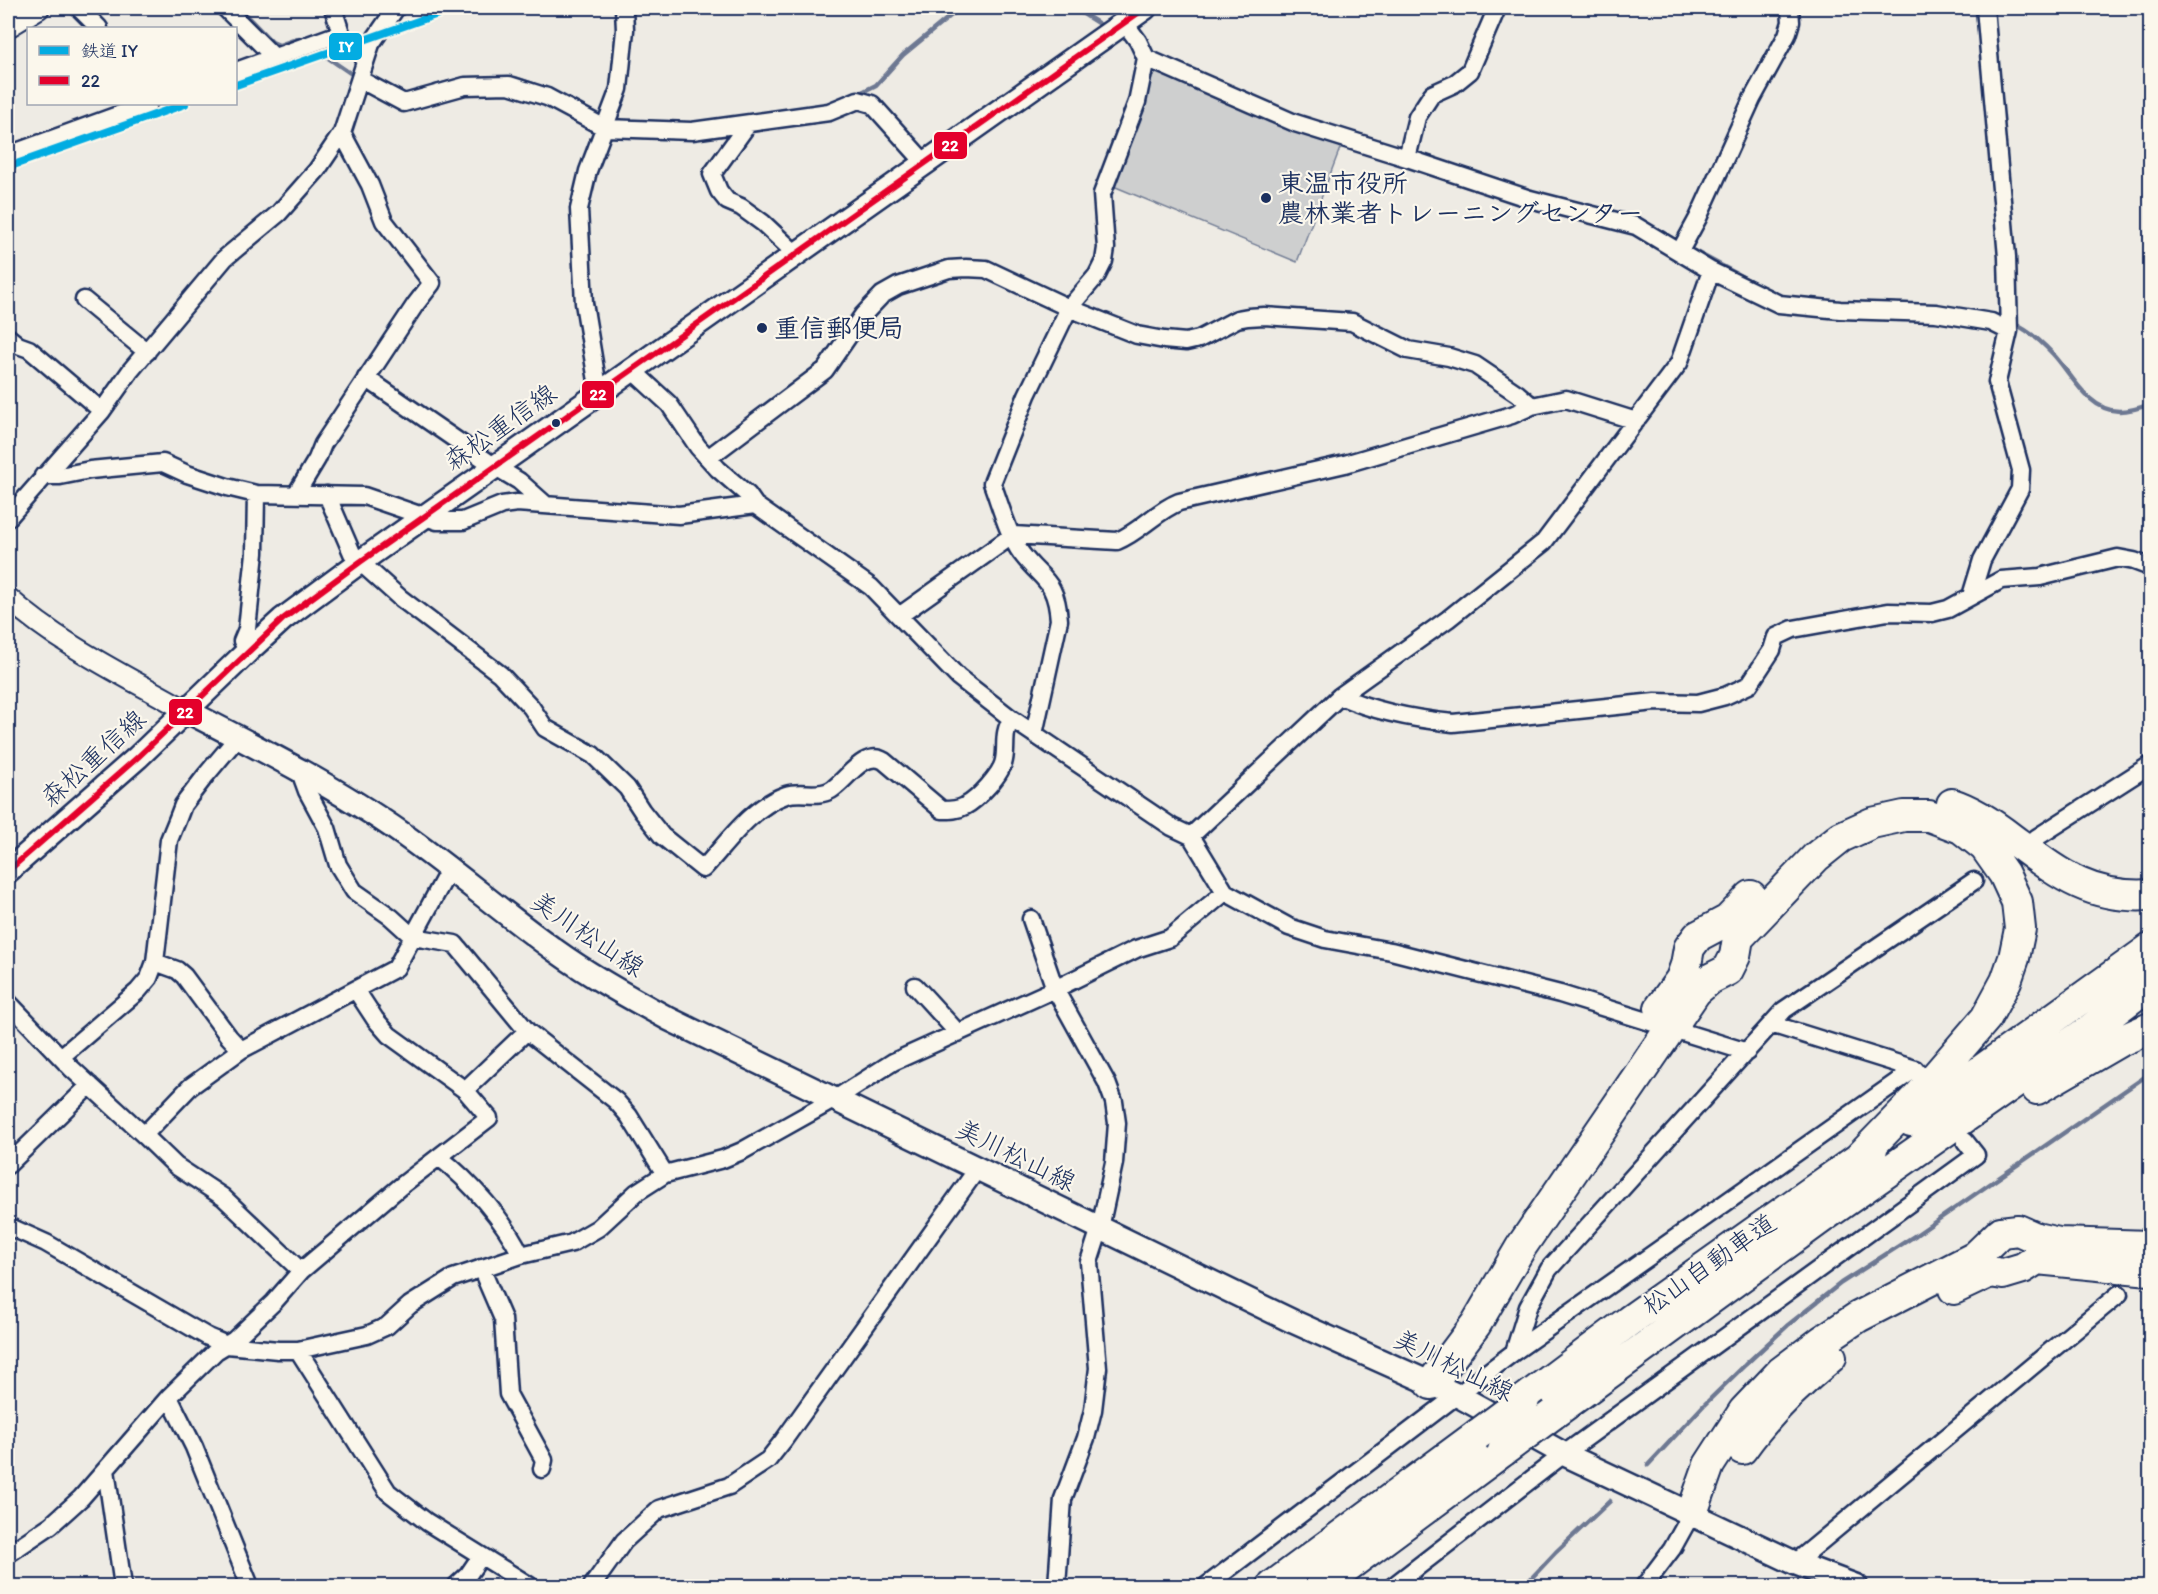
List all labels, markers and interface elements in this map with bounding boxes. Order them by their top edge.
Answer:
legend [27,27,237,105]
line badge: IY [328,32,363,61]
text: IY [338,37,354,56]
text: 鉄道 IY [81,40,139,62]
text: 22 [81,70,100,92]
line badge: 22 [933,131,968,160]
text: 22 [942,136,959,155]
place label: 東温市役所 農林業者トレーニングセンター [1278,167,1643,229]
marker: 東温市役所 農林業者トレーニングセンター [1259,191,1273,205]
place label: 重信郵便局 [774,312,904,344]
marker: 重信郵便局 [755,321,769,335]
street label: 森松重信線 [438,377,562,477]
line badge: 22 [581,380,615,409]
text: 22 [590,385,607,404]
unlabelled marker [550,417,562,429]
line badge: 22 [168,698,203,726]
street label: 森松重信線 [34,703,152,813]
text: 22 [177,703,194,722]
street label: 美川松山線 [525,884,651,984]
street label: 美川松山線 [951,1112,1081,1198]
street label: 松山自動車道 [1636,1206,1782,1322]
street label: 美川松山線 [1389,1322,1519,1408]

